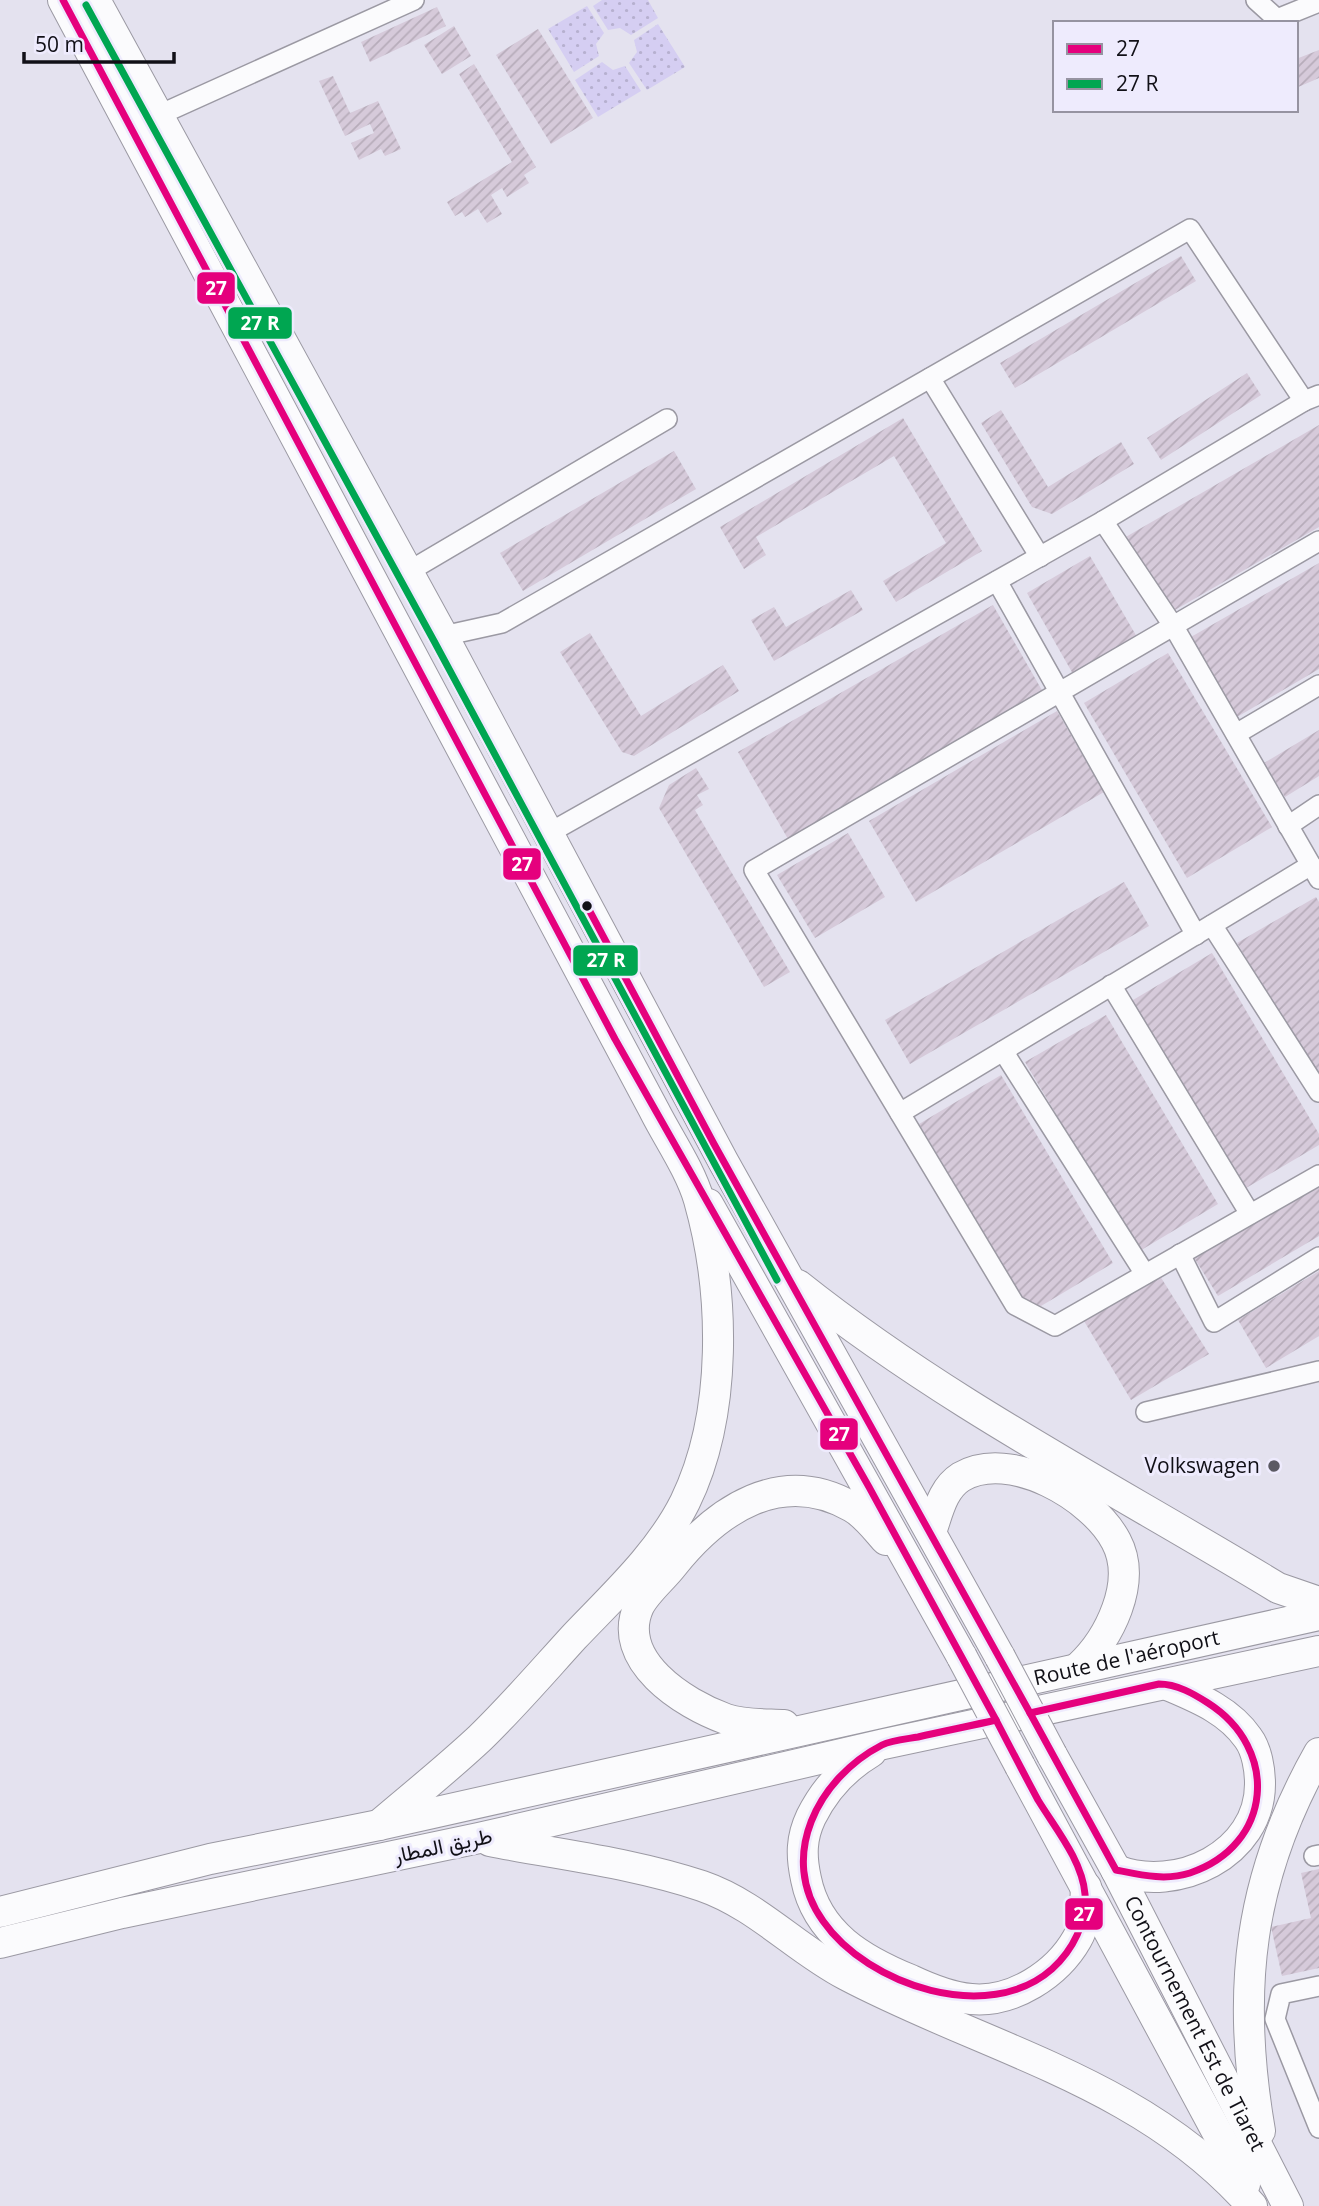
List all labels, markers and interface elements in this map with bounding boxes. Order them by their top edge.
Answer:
scale bar [24,21,175,65]
legend [1053,21,1298,112]
text: 50 m [35,30,84,58]
text: 27 [1116,34,1140,62]
text: 27 R [1116,69,1158,97]
line badge: 27 [196,271,236,305]
text: 27 [205,275,227,301]
line badge: 27 R [227,306,293,340]
text: 27 R [240,310,280,336]
line badge: 27 [502,847,542,881]
text: 27 [511,851,533,877]
unlabelled marker [580,899,594,913]
line badge: 27 R [572,944,639,977]
text: 27 R [586,947,626,973]
line badge: 27 [819,1417,859,1451]
text: 27 [828,1421,850,1447]
place label: Volkswagen [1144,1451,1260,1479]
marker: Volkswagen [1266,1458,1282,1474]
street label: Route de l'aéroport [1031,1623,1222,1691]
street label: طريق المطار [390,1821,495,1869]
street label: Contournement Est de Tiaret [1118,1890,1272,2156]
line badge: 27 [1064,1897,1104,1931]
text: 27 [1073,1901,1095,1927]

